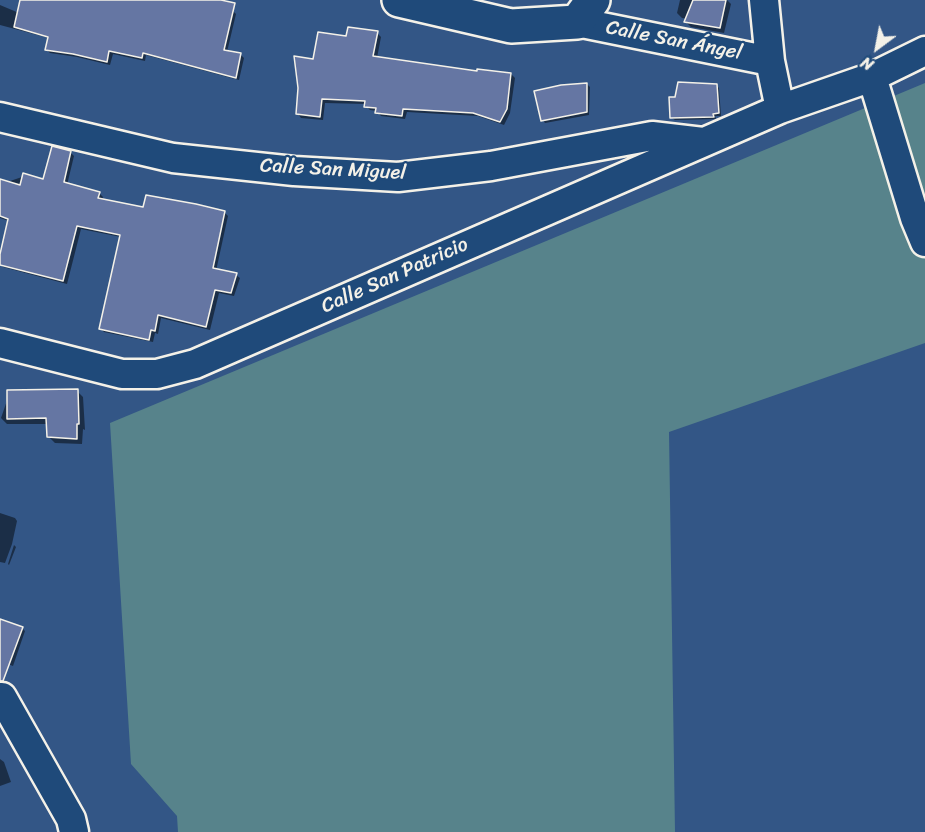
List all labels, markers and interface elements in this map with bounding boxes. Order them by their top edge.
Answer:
street label: Calle San Ángel [604,16,744,66]
north arrow [847,18,907,78]
text: N [855,48,880,79]
street label: Calle San Miguel [259,154,407,186]
street label: Calle San Patricio [318,233,472,319]

